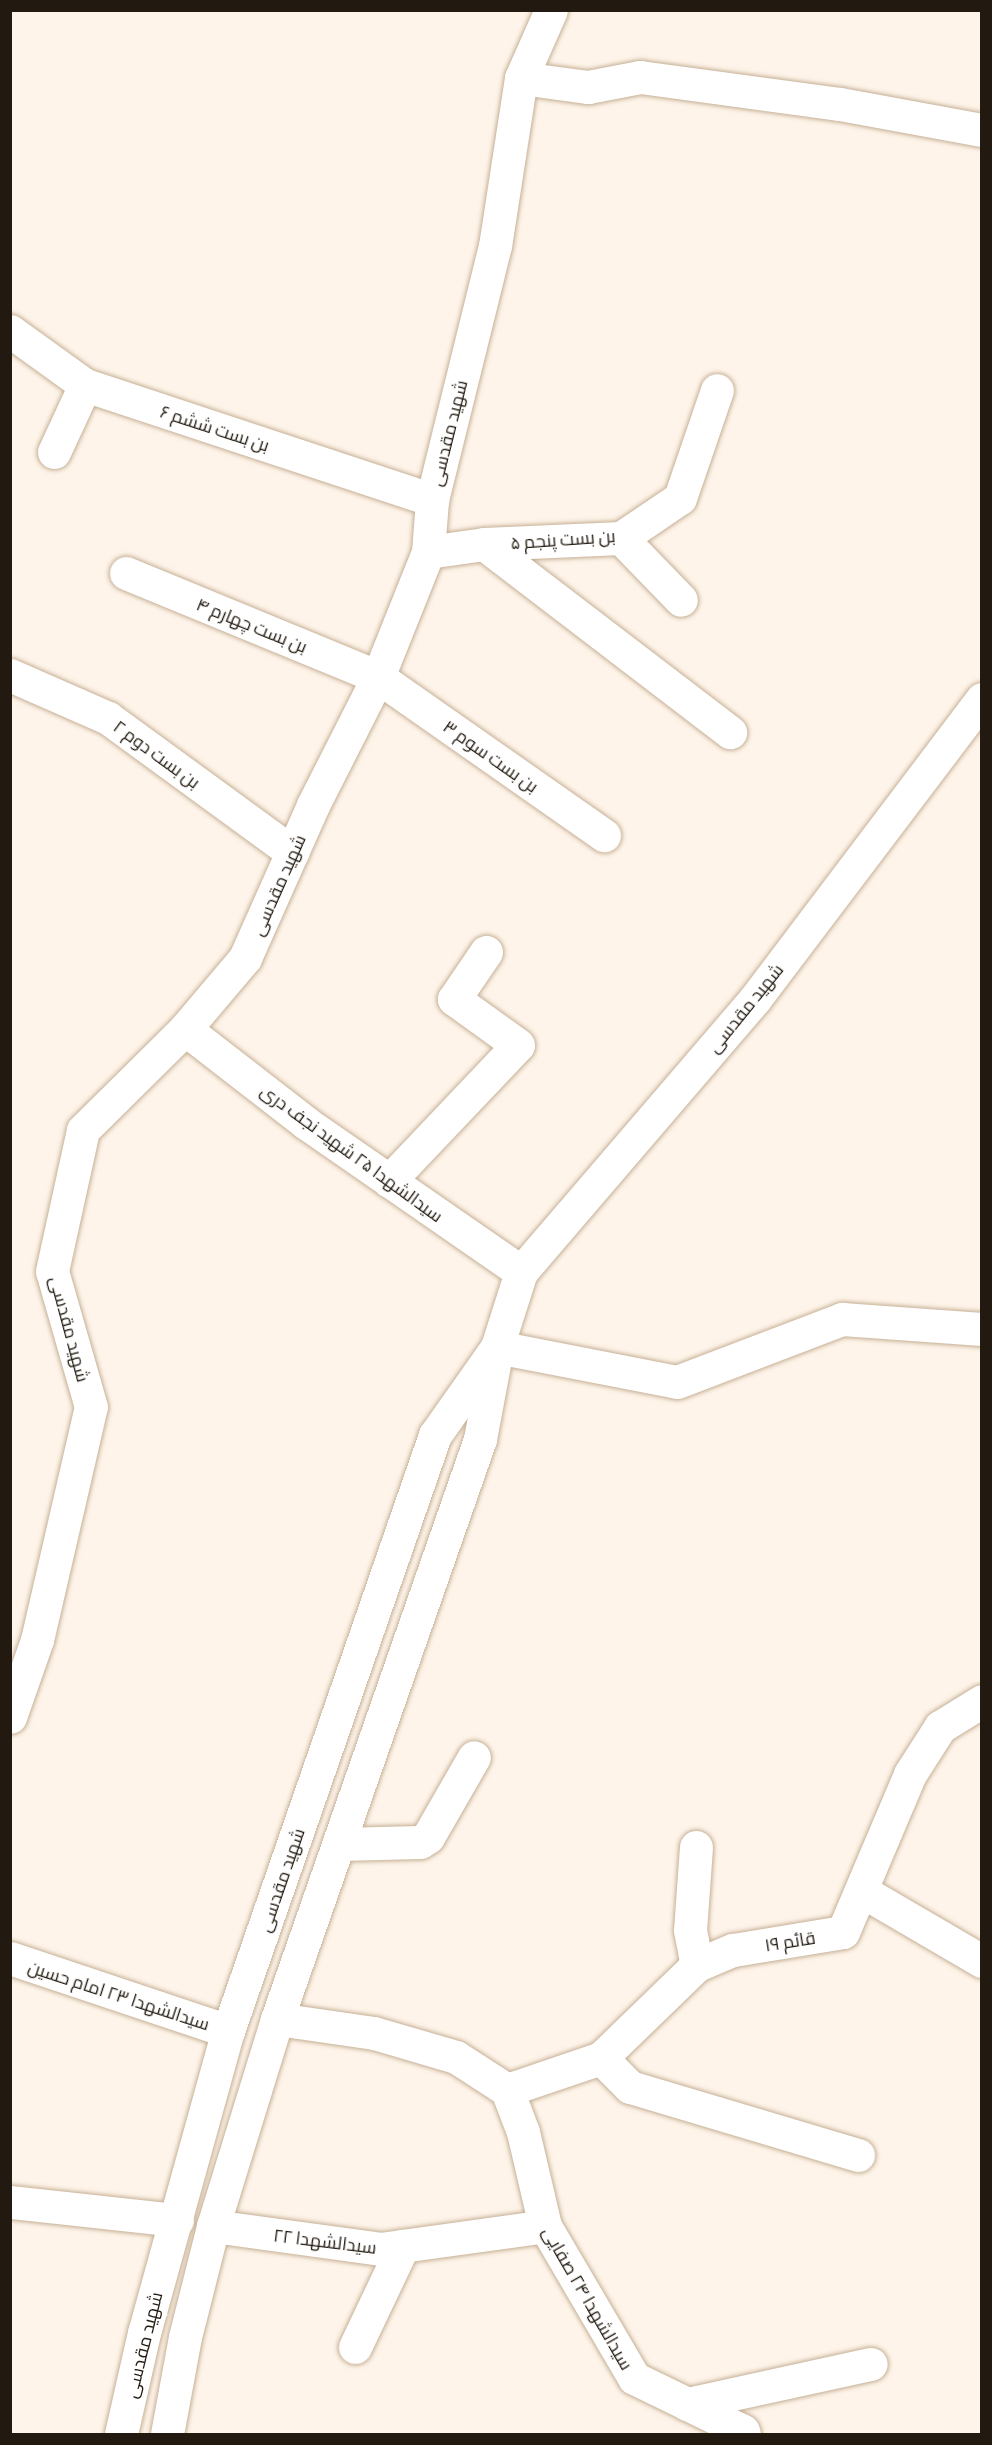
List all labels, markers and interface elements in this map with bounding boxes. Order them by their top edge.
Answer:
street label: شهید مقدسی [424,378,472,488]
street label: بن بست ششم ۶ [158,400,272,456]
street label: بن بست پنجم ۵ [510,525,616,553]
street label: بن بست چهارم ۴ [193,593,311,657]
street label: بن بست دوم ۲ [109,715,205,793]
street label: بن بست سوم ۳ [439,715,543,797]
street label: شهید مقدسی [246,831,310,939]
street label: شهید مقدسی [702,959,788,1057]
street label: سیدالشهدا ۲۵ شهید نجف دری [256,1079,448,1227]
street label: شهید مقدسی [46,1274,94,1384]
street label: شهید مقدسی [253,1825,309,1935]
street label: قائم ۱۹ [763,1926,817,1956]
street label: سیدالشهدا ۲۳ امام حسین [25,1955,213,2035]
street label: سیدالشهدا ۲۴ صفایی [538,2222,638,2374]
street label: سیدالشهدا ۲۲ [272,2224,378,2258]
street label: شهید مقدسی [119,2290,167,2400]

